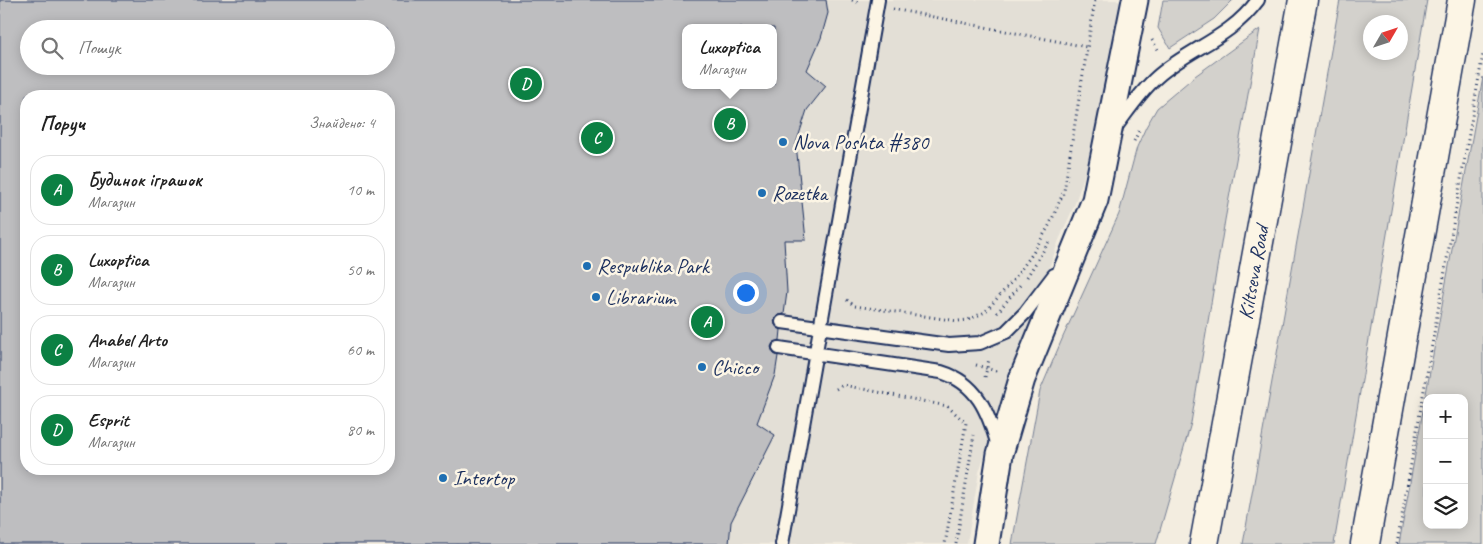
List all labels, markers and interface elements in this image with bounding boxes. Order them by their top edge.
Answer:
north arrow [1363,15,1408,60]
search box [20,20,395,75]
popup [682,24,777,89]
icon: search [38,34,66,62]
text: Luxoptica [699,35,760,59]
text: Пошук [78,36,120,60]
text: Магазин [699,59,746,79]
pin: D [510,65,542,103]
pin: B [714,105,746,143]
text: Поруч [40,110,85,136]
text: Знайдено: 4 [309,113,375,133]
pin: C [581,119,613,157]
place label: Nova Poshta #380 [793,129,930,155]
marker: Nova Poshta #380 [777,136,789,148]
text: Будинок іграшок [88,168,202,192]
text: A [53,180,61,200]
text: 10 m [347,180,374,200]
place label: Rozetka [772,180,830,206]
marker: Rozetka [756,187,768,199]
text: Магазин [88,192,135,212]
street label: Kiltseva Road [1232,220,1275,322]
text: Luxoptica [88,248,149,272]
place label: Respublika Park [597,253,711,279]
text: B [53,260,61,280]
text: 50 m [347,260,374,280]
marker: Respublika Park [581,260,593,272]
text: Магазин [88,272,135,292]
your location [733,280,759,306]
place label: Librarium [606,284,677,310]
marker: Librarium [590,291,602,303]
pin: A [691,303,723,341]
text: Anabel Arto [88,328,167,352]
text: C [53,340,61,360]
text: 60 m [347,340,374,360]
text: Магазин [88,352,135,372]
place label: Chicco [712,354,761,380]
marker: Chicco [696,361,708,373]
map controls [1423,394,1468,529]
button: + [1423,394,1468,439]
text: Esprit [88,408,129,432]
text: D [52,420,62,440]
text: 80 m [347,420,374,440]
text: Магазин [88,432,135,452]
button: − [1423,439,1468,484]
place label: Intertop [453,465,515,491]
marker: Intertop [437,472,449,484]
button: layers [1423,484,1468,529]

